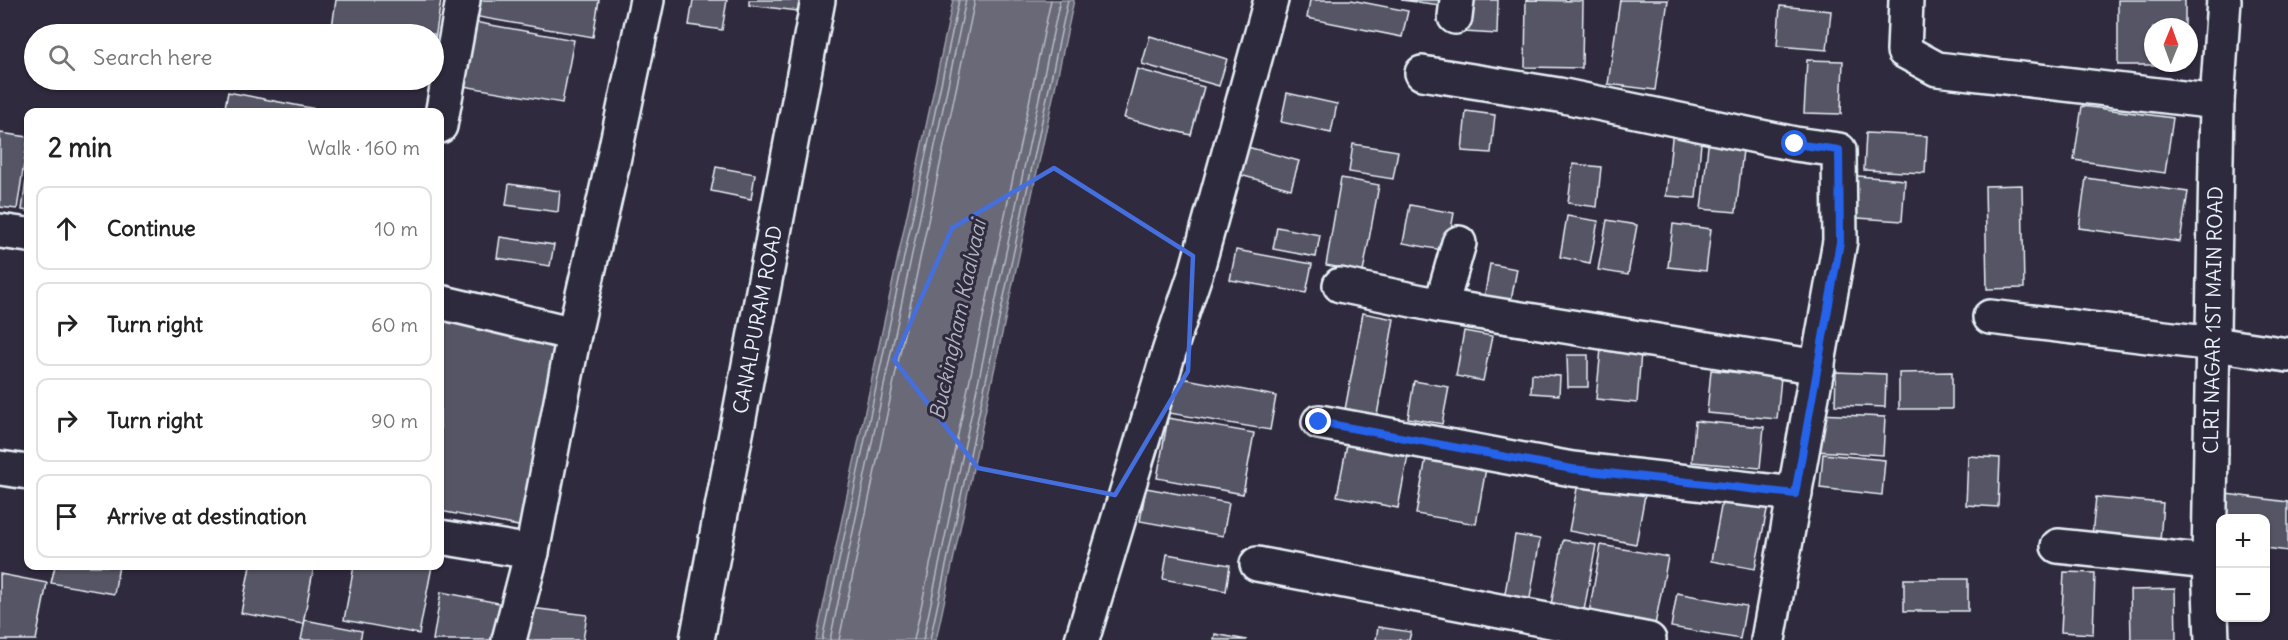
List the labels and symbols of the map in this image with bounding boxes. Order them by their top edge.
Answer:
north arrow [2144,18,2198,72]
route start [1781,130,1807,156]
street label: CLRI NAGAR 1ST MAIN ROAD [2198,186,2228,454]
water label: Buckingham Kaalvaai [923,215,992,422]
street label: CANALPURAM ROAD [727,223,787,416]
route end [1305,408,1331,434]

